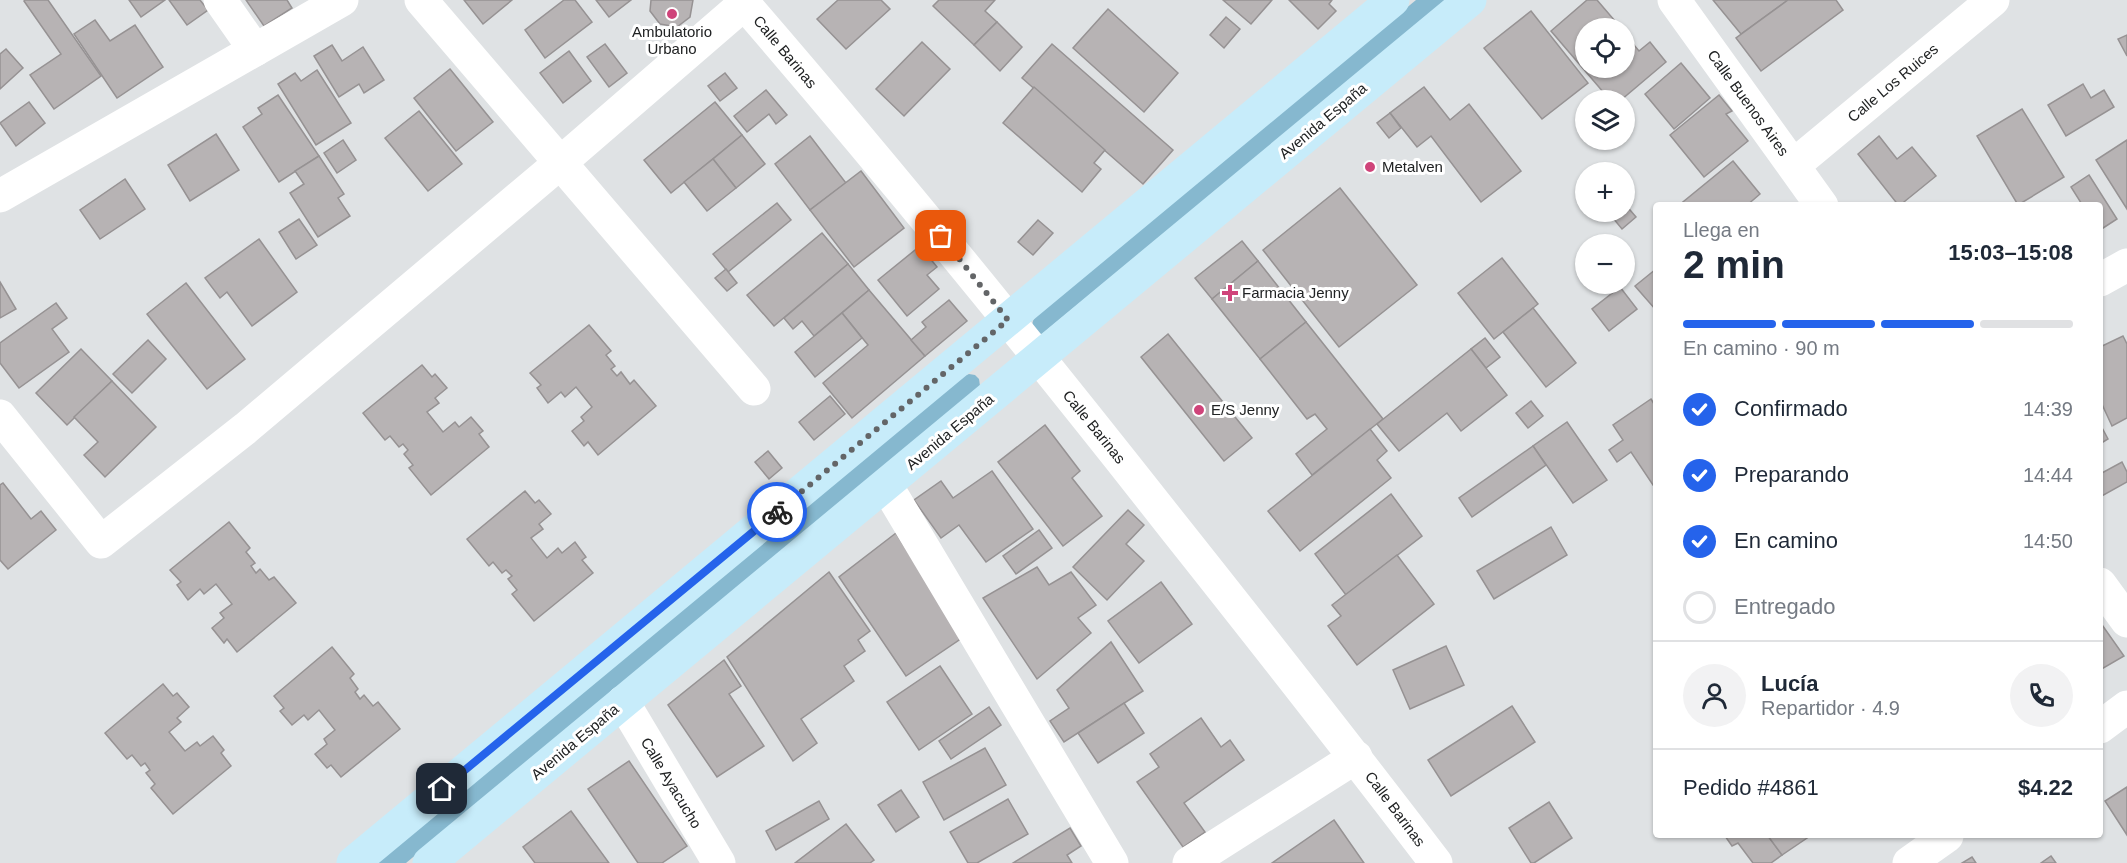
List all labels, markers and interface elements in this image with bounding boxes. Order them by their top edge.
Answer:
marker: Ambulatorio Urbano [665,7,679,21]
street label: Calle Barinas [750,12,821,91]
map controls [1575,18,1635,294]
button: locate [1575,18,1635,78]
place label: Ambulatorio Urbano [632,23,712,57]
street label: Calle Los Ruices [1844,40,1941,125]
street label: Calle Buenos Aires [1704,46,1793,159]
street label: Avenida España [1275,79,1370,162]
button: layers [1575,90,1635,150]
place label: Metalven [1382,158,1443,175]
marker: Metalven [1363,160,1377,174]
button: + [1575,162,1635,222]
pin [915,210,966,261]
icon: bag [924,219,957,252]
text: Llega en [1683,219,1760,241]
button: − [1575,234,1635,294]
text: 15:03–15:08 [1948,240,2073,265]
text: 2 min [1683,243,1785,286]
place label: Farmacia Jenny [1242,284,1349,301]
marker: Farmacia Jenny [1223,286,1237,300]
text: En camino · 90 m [1683,337,1840,359]
street label: Calle Barinas [1060,387,1129,467]
street label: Avenida España [902,390,997,473]
icon: check [1683,393,1716,426]
text: Confirmado [1734,396,1848,421]
text: 14:39 [2023,398,2073,420]
place label: E/S Jenny [1211,401,1280,418]
marker: E/S Jenny [1192,403,1206,417]
icon: check [1683,459,1716,492]
text: Preparando [1734,462,1849,487]
text: 14:44 [2023,464,2073,486]
courier [747,482,807,542]
icon: bike [761,496,794,529]
icon: check [1683,525,1716,558]
text: En camino [1734,528,1838,553]
text: 14:50 [2023,530,2073,552]
text: Entregado [1734,594,1836,619]
button: person [1683,664,1746,727]
button: phone [2010,664,2073,727]
text: Lucía [1761,671,1818,696]
text: Repartidor · 4.9 [1761,697,1900,719]
street label: Avenida España [527,700,622,783]
street label: Calle Ayacucho [638,734,705,831]
pin [416,763,467,814]
street label: Calle Barinas [1362,768,1429,849]
icon: home [425,772,458,805]
text: Pedido #4861 [1683,775,1819,800]
text: $4.22 [2018,775,2073,800]

